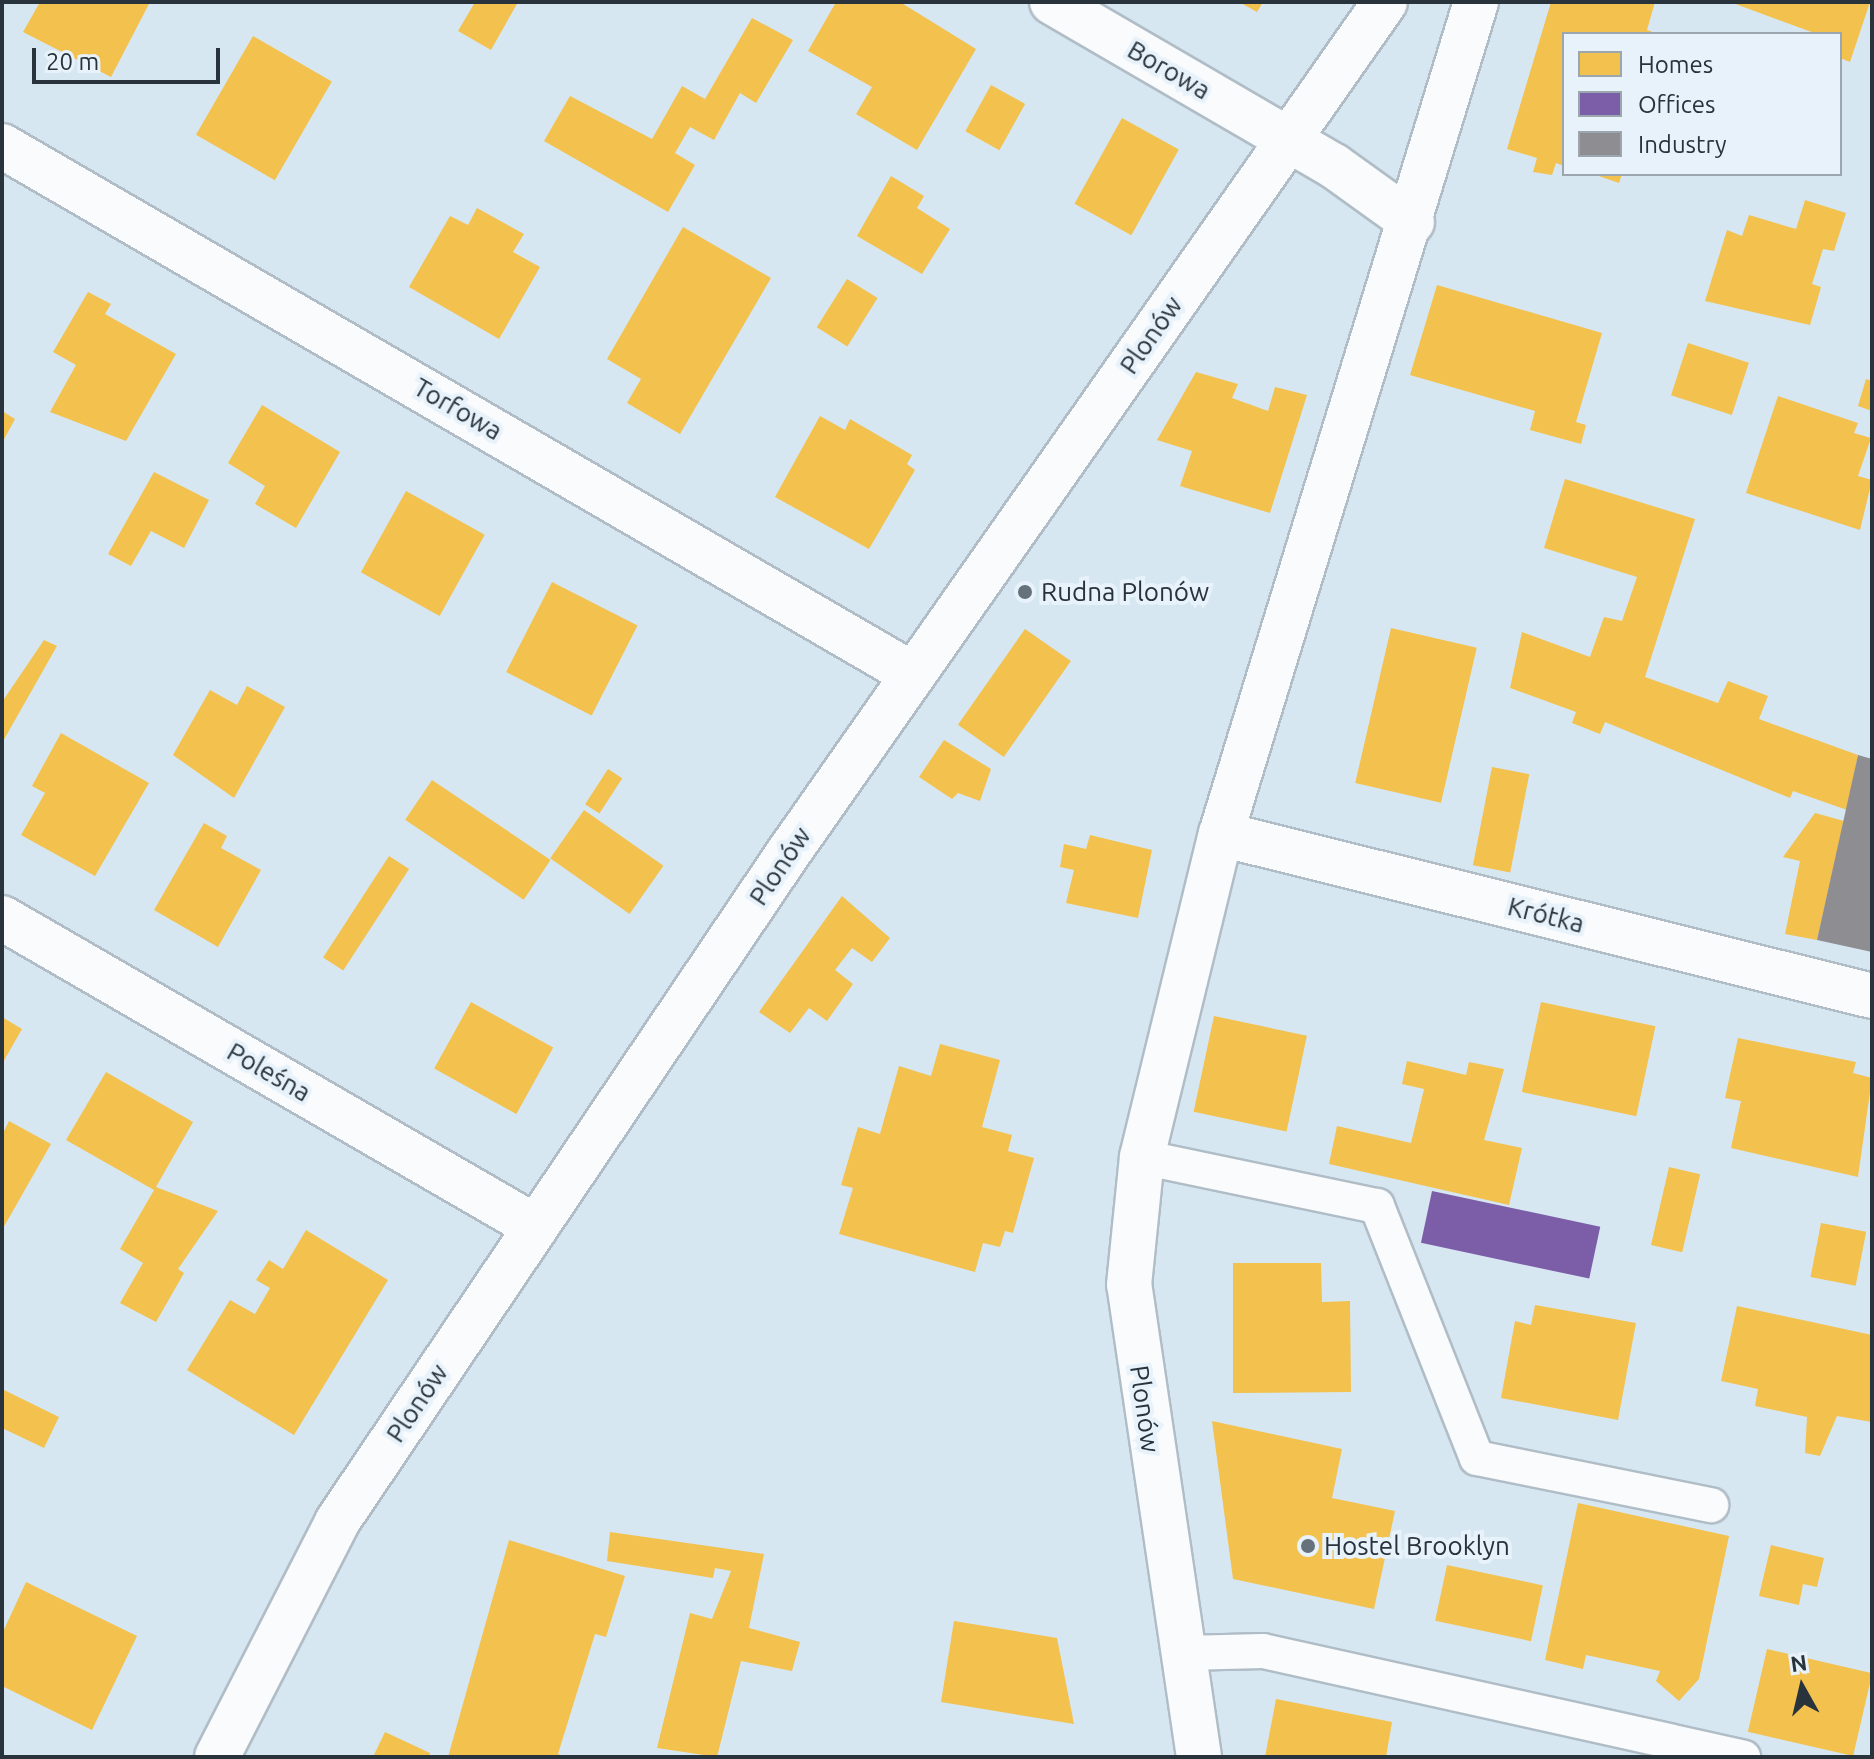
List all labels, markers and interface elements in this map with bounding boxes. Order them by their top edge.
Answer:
scale bar [36,32,224,82]
legend [1562,32,1842,176]
street label: Borowa [1122,34,1216,106]
text: 20 m [46,48,99,75]
text: Homes [1638,51,1713,78]
text: Offices [1638,91,1716,118]
text: Industry [1638,131,1727,158]
street label: Plonów [1113,290,1189,380]
street label: Torfowa [408,371,508,447]
place label: Rudna Plonów [1041,576,1209,608]
marker: Rudna Plonów [1016,583,1034,601]
street label: Plonów [743,821,817,911]
street label: Krótka [1505,890,1587,940]
street label: Poleśna [222,1036,316,1108]
street label: Plonów [380,1358,454,1448]
street label: Plonów [1123,1363,1167,1455]
place label: Hostel Brooklyn [1324,1530,1510,1562]
marker: Hostel Brooklyn [1299,1537,1317,1555]
north arrow [1762,1647,1842,1727]
text: N [1789,1649,1808,1676]

